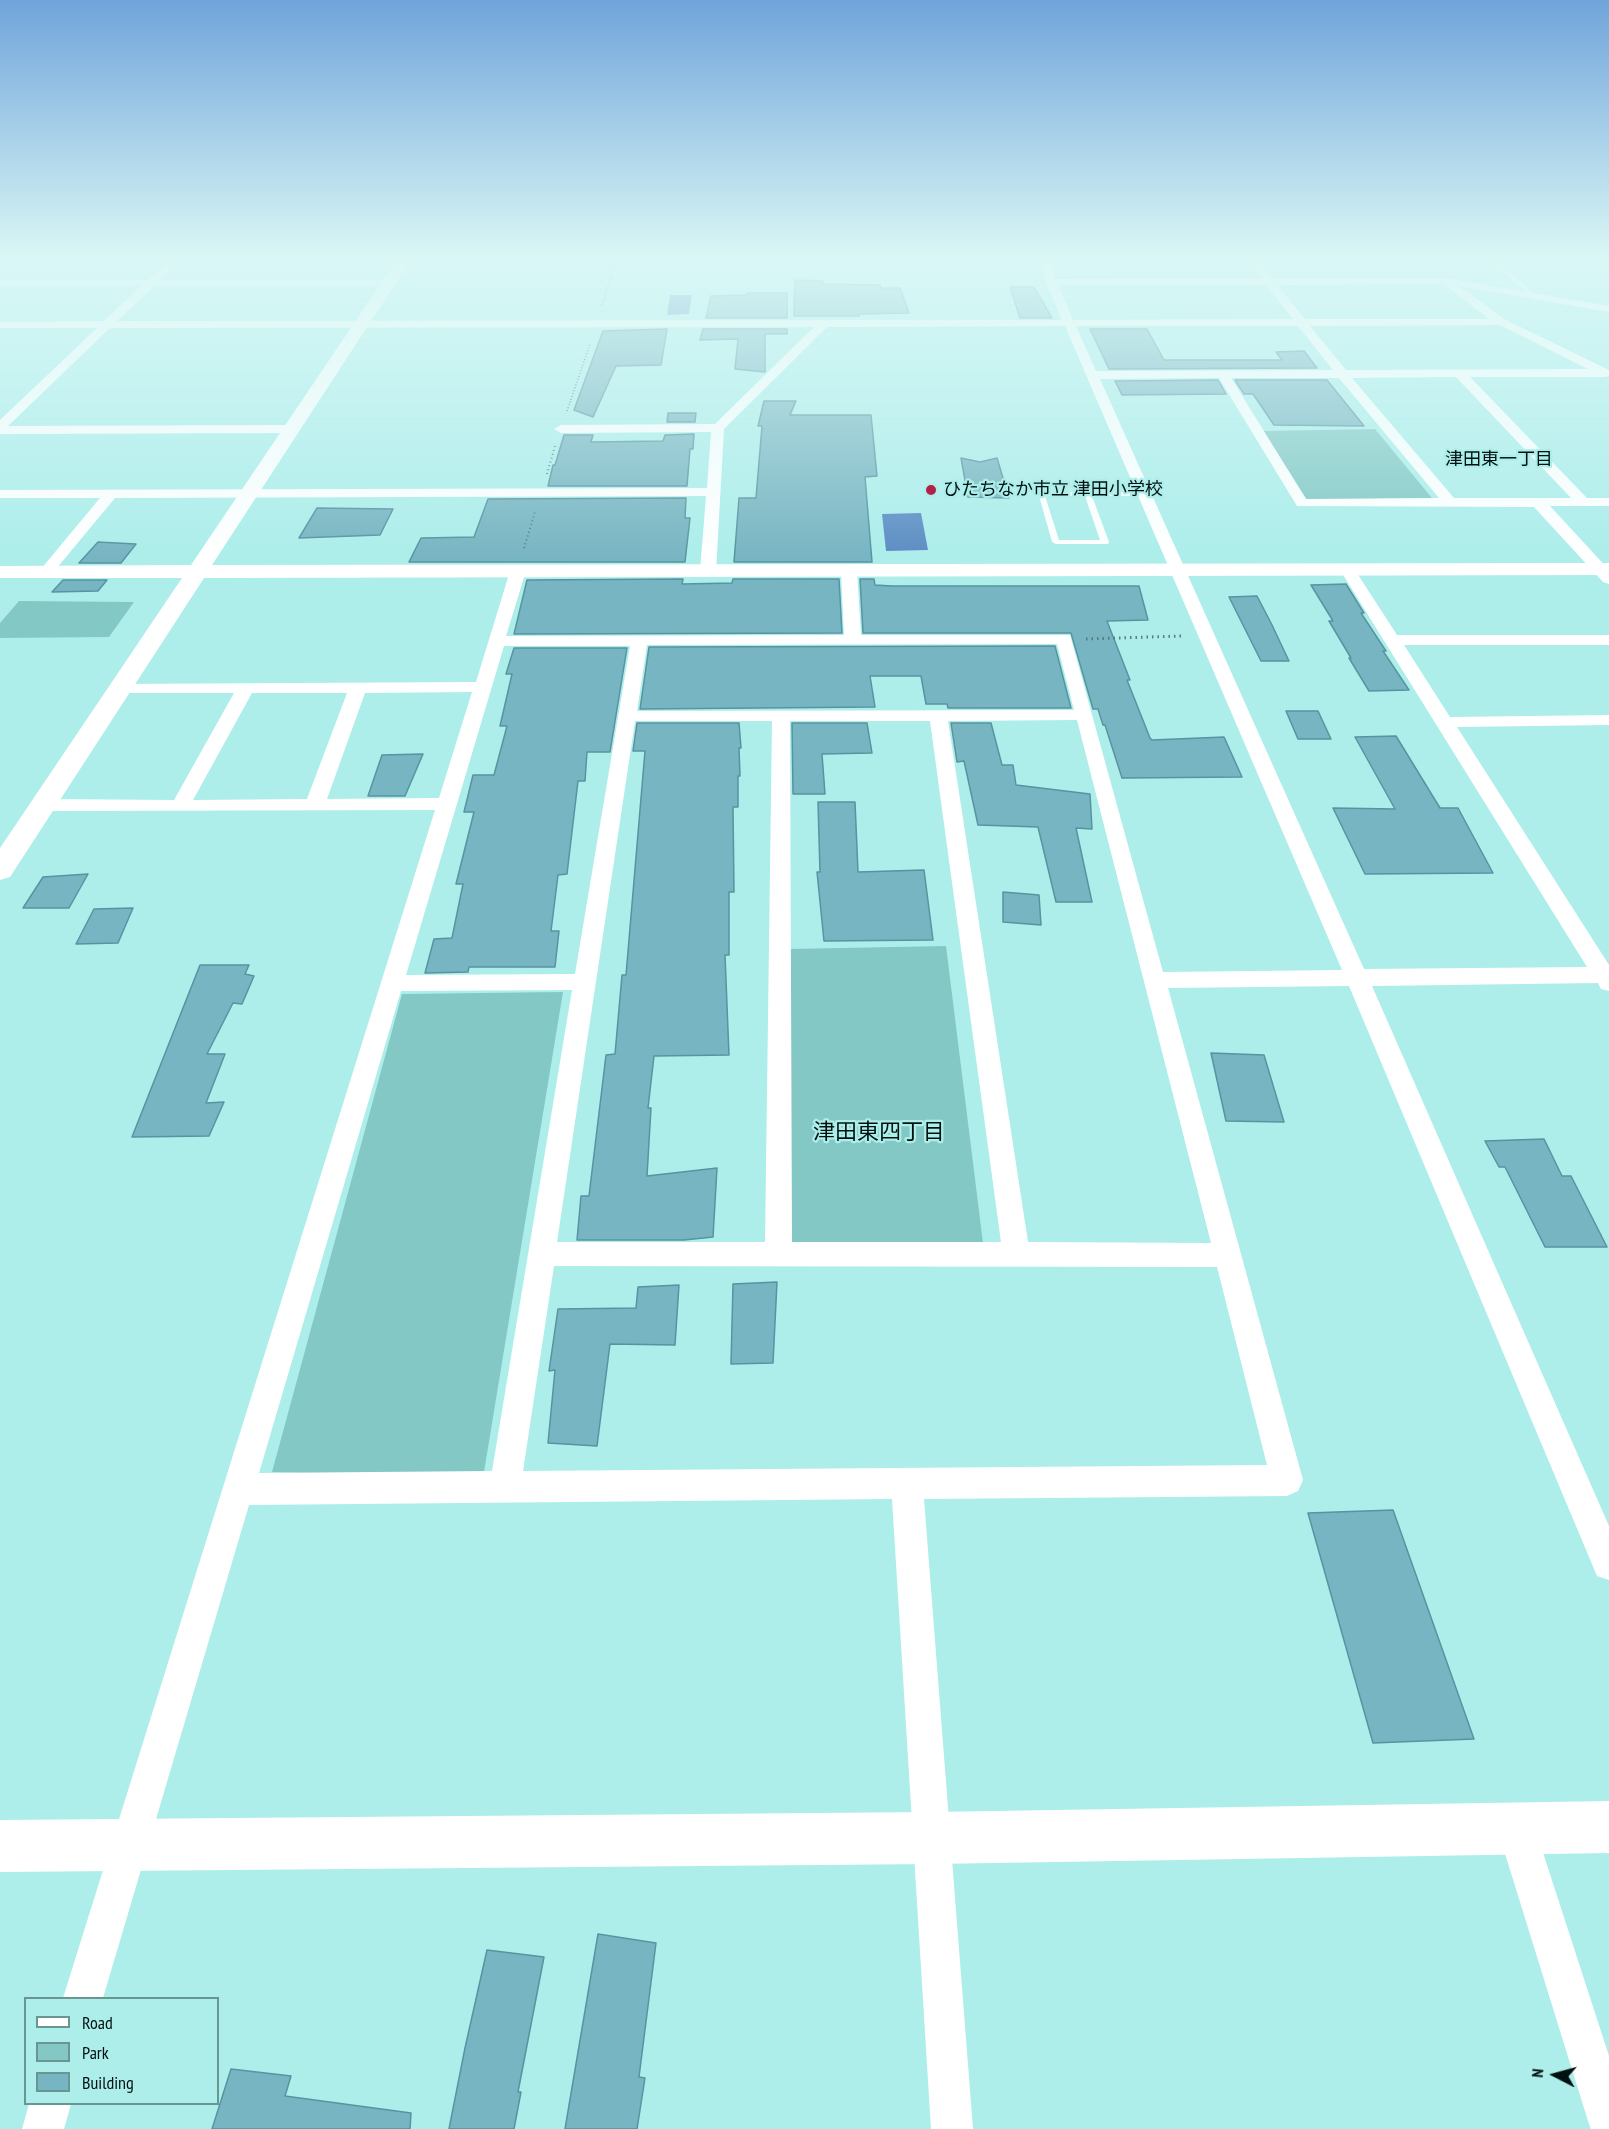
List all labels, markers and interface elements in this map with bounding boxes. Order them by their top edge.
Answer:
district label: 津田東一丁目 [1445,449,1553,471]
place label: ひたちなか市立 津田小学校 [943,479,1163,501]
marker: ひたちなか市立 津田小学校 [924,483,938,497]
district label: 津田東四丁目 [813,1120,945,1146]
legend [24,1997,219,2105]
text: Road [82,2011,113,2034]
text: Park [82,2041,109,2064]
north arrow [1525,2045,1585,2105]
text: N [1527,2068,1547,2078]
text: Building [82,2071,134,2094]

